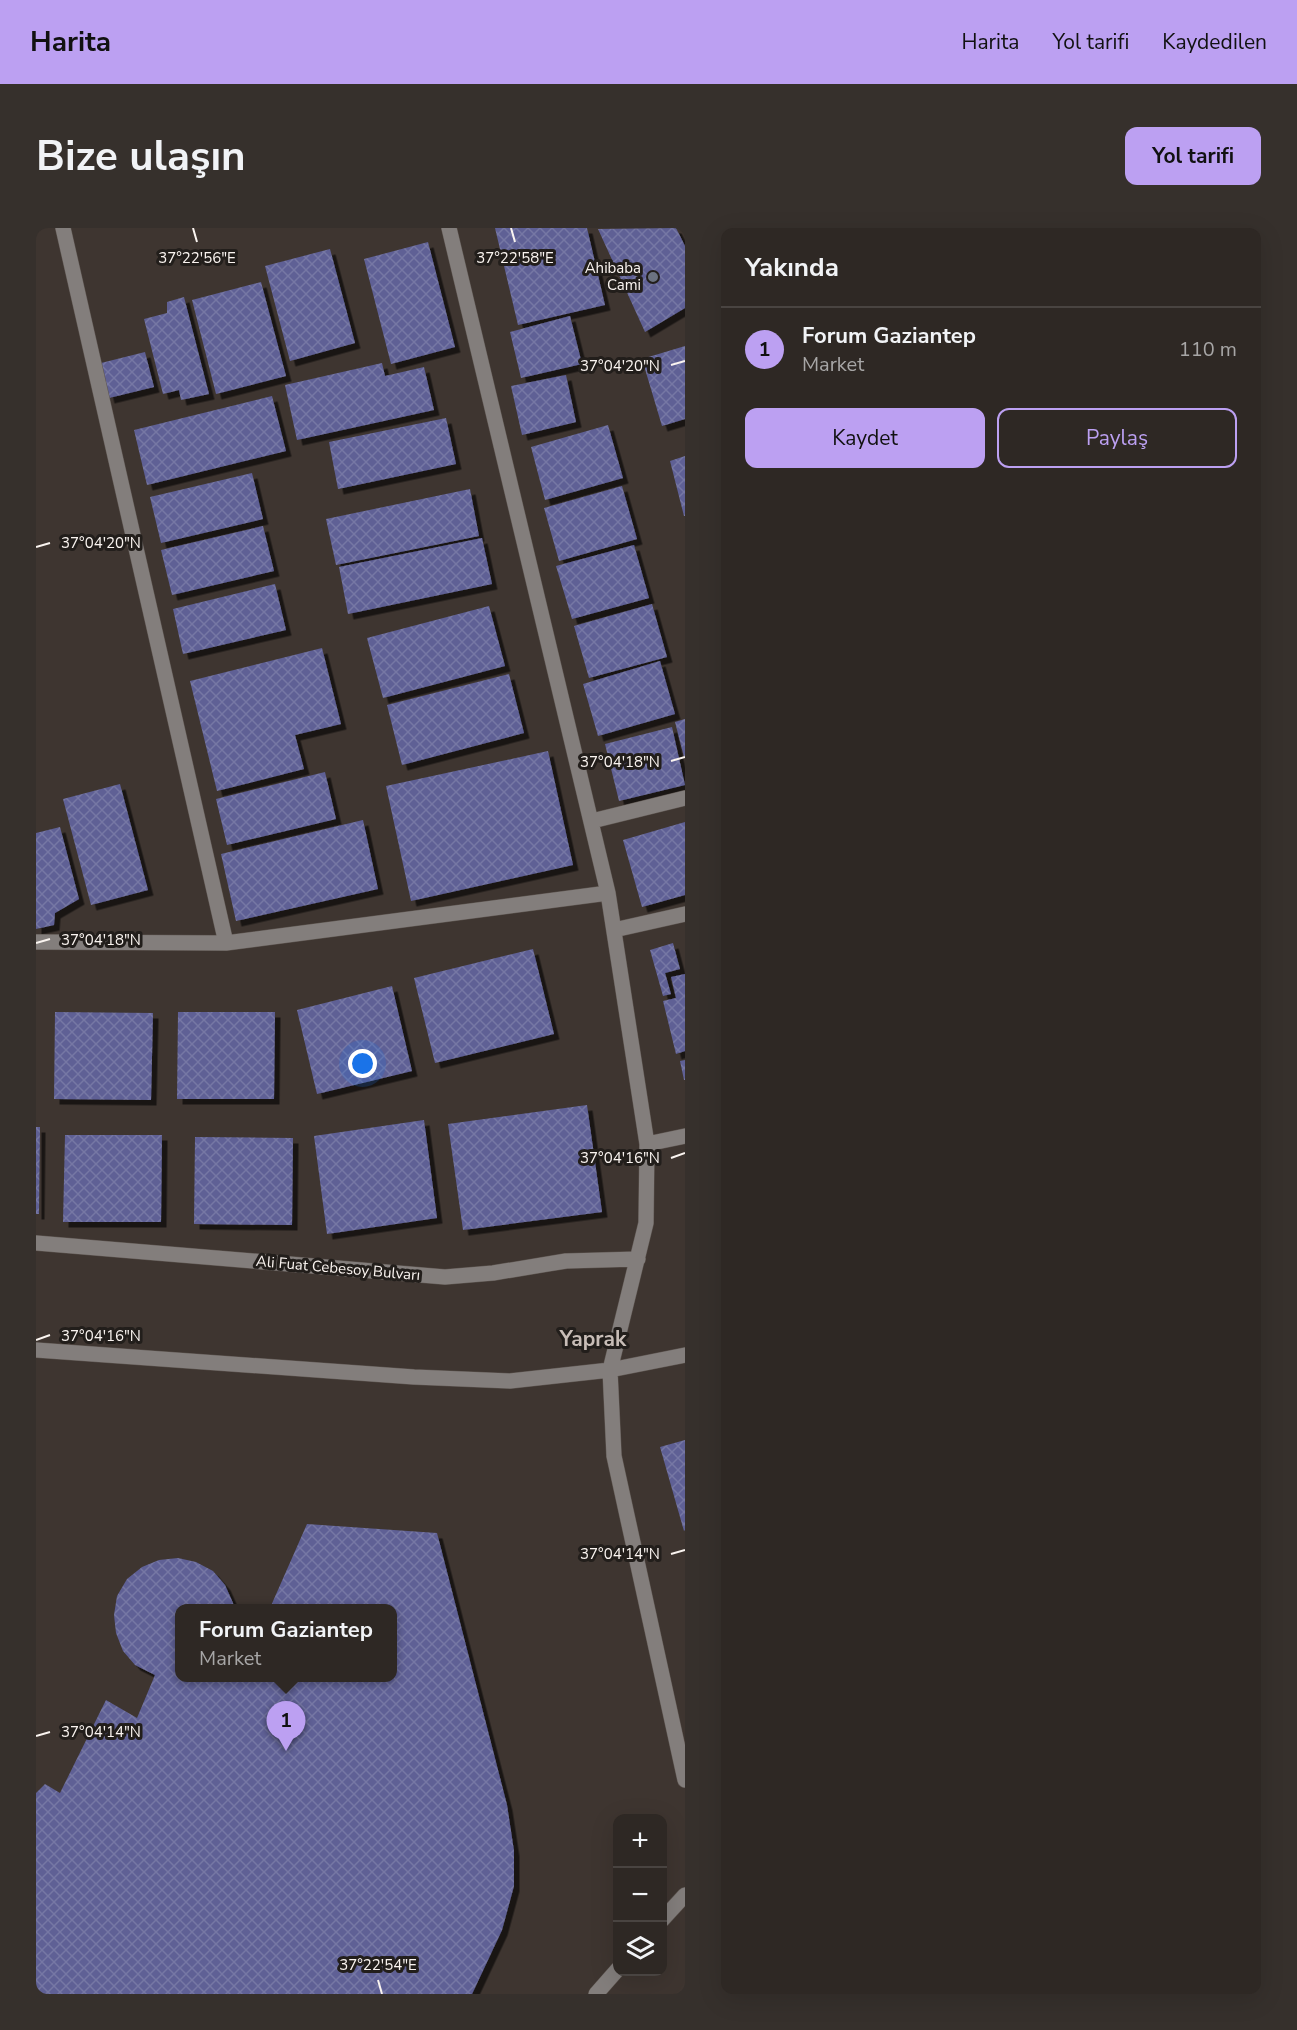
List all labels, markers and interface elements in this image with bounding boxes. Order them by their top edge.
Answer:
text: Harita [30,23,111,61]
text: Harita [961,28,1019,56]
text: Yol tarifi [1052,28,1129,56]
text: Kaydedilen [1162,28,1267,56]
button: Yol tarifi [1125,127,1261,185]
text: Bize ulaşın [36,128,246,185]
text: 37°22'56"E [158,248,236,268]
text: 37°22'58"E [476,248,554,268]
text: Yakında [745,250,839,285]
place label: Ahibaba Cami [585,258,641,295]
marker: Ahibaba Cami [646,270,660,284]
text: Forum Gaziantep [802,321,976,351]
text: 1 [759,336,771,363]
text: 110 m [1179,336,1237,363]
text: Market [802,351,864,378]
text: 37°04'20"N [580,356,660,376]
button: Kaydet [745,408,985,468]
button: Paylaş [997,408,1237,468]
text: 37°04'20"N [61,533,141,553]
text: 37°04'18"N [580,752,660,772]
text: 37°04'18"N [61,930,141,950]
your location [348,1049,377,1078]
text: 37°04'16"N [580,1148,660,1168]
street label: Ali Fuat Cebesoy Bulvarı [255,1251,421,1285]
district label: Yaprak [559,1325,627,1353]
text: 37°04'16"N [61,1326,141,1346]
text: 37°04'14"N [580,1544,660,1564]
popup [175,1604,397,1682]
text: Forum Gaziantep [199,1615,373,1645]
text: Market [199,1645,261,1672]
pin: 1 [266,1702,306,1751]
text: 37°04'14"N [61,1722,141,1742]
map controls [613,1814,667,1976]
button: + [613,1814,667,1868]
button: − [613,1868,667,1922]
button: layers [613,1922,667,1976]
text: 37°22'54"E [339,1955,417,1975]

